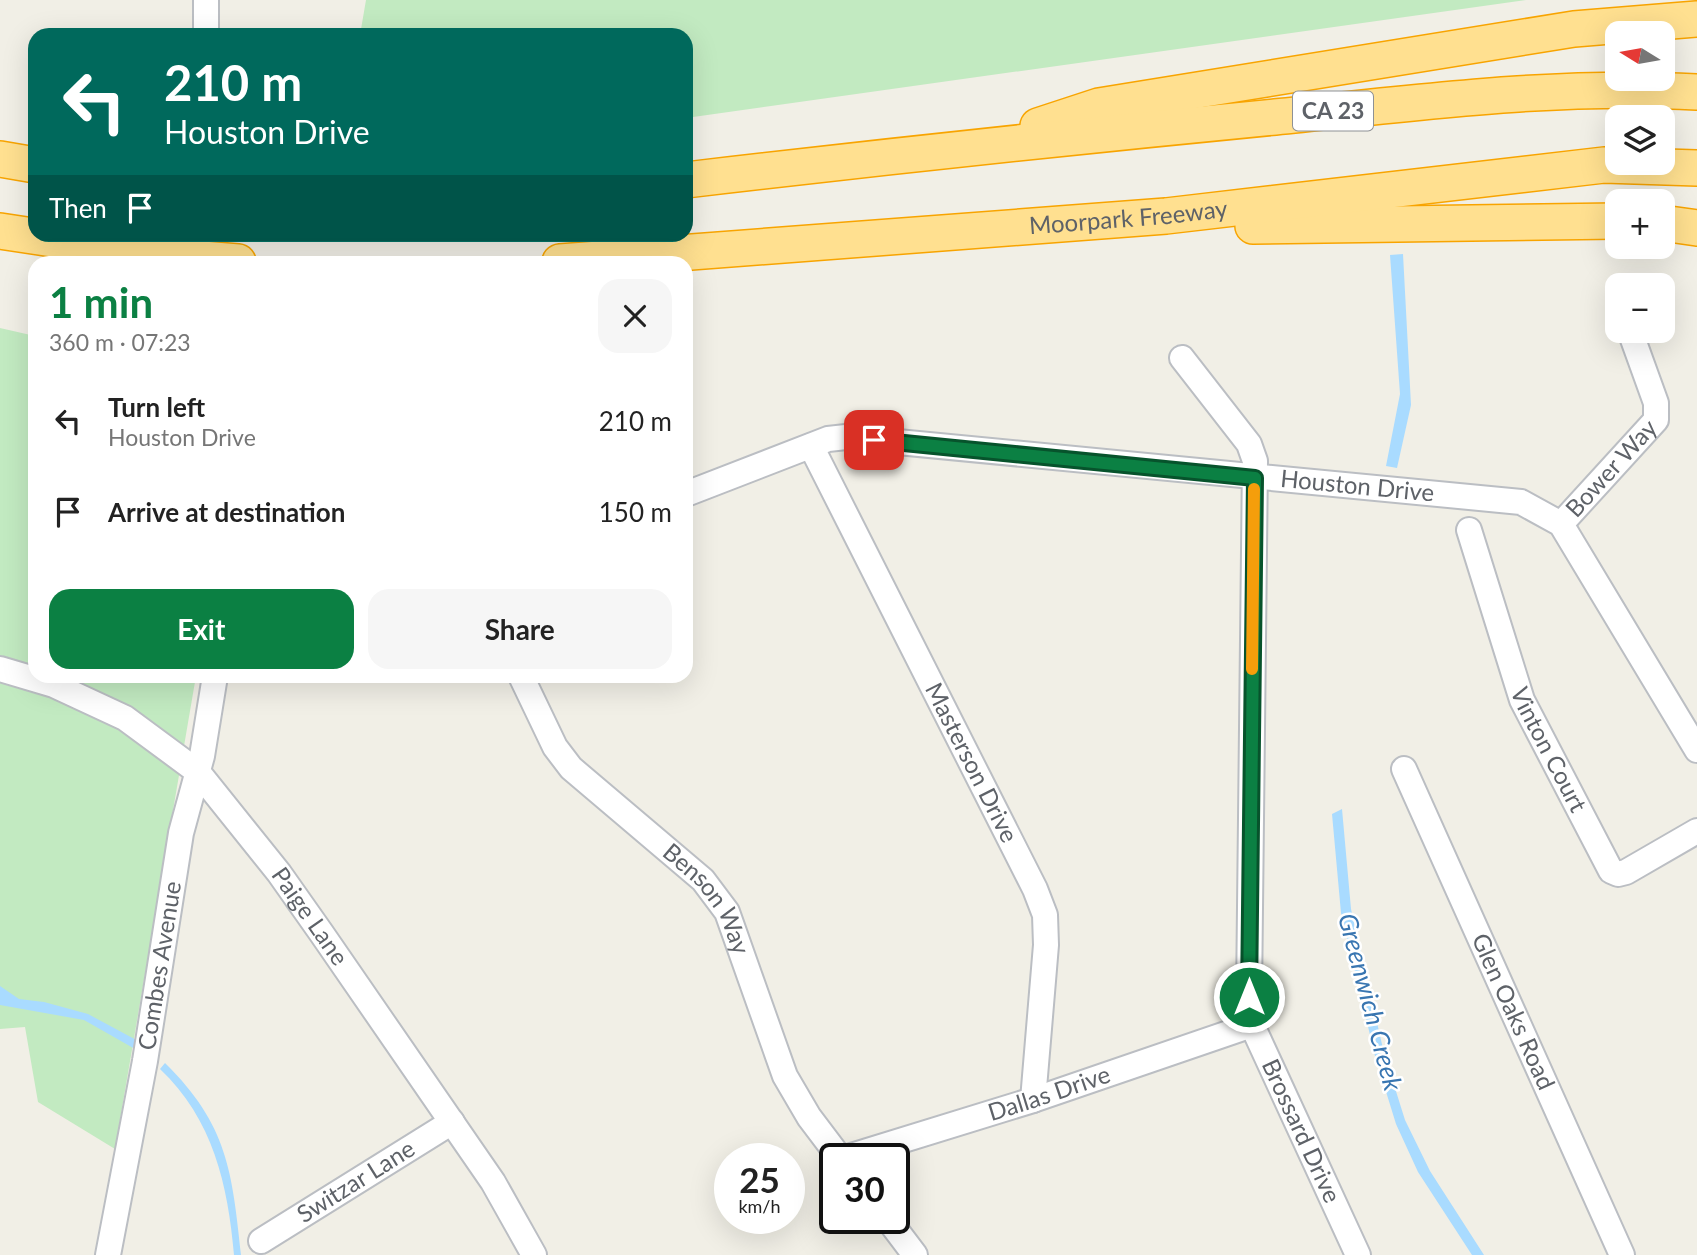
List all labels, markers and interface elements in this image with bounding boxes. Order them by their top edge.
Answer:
north arrow [1605,21,1675,91]
map controls [1605,21,1675,343]
text: 210 m [164,53,302,111]
icon: left [49,56,140,147]
road number: CA 23 [1293,92,1373,130]
button: layers [1605,105,1675,175]
text: Houston Drive [164,112,370,151]
icon: arrive [121,189,159,227]
button: + [1605,189,1675,259]
text: Then [49,192,107,224]
street label: Moorpark Freeway [1028,193,1230,239]
button: − [1605,273,1675,343]
text: 1 min [49,277,153,327]
button: close [598,279,672,353]
text: 360 m · 07:23 [49,328,191,356]
text: Turn left [108,391,205,423]
icon: left [49,402,87,440]
text: 210 m [599,405,672,437]
pin [844,410,904,470]
street label: Bower Way [1559,412,1663,522]
icon: arrive [855,421,893,459]
text: Houston Drive [108,423,256,451]
street label: Houston Drive [1279,463,1436,507]
icon: arrive [49,493,87,531]
text: Arrive at destination [108,496,345,528]
text: 150 m [599,496,672,528]
button: Exit [49,589,354,669]
button: Share [368,589,672,669]
street label: Masterson Drive [920,677,1025,847]
street label: Vinton Court [1506,683,1594,817]
street label: Benson Way [658,837,757,958]
street label: Paige Lane [266,861,355,970]
street label: Combes Avenue [131,879,186,1052]
water label: Greenwich Creek [1332,909,1410,1095]
street label: Glen Oaks Road [1467,928,1562,1094]
position arrow [1212,960,1286,1034]
street label: Brossard Drive [1257,1054,1348,1207]
street label: Dallas Drive [984,1059,1114,1126]
street label: Switzar Lane [291,1133,420,1228]
speed limit sign: 30 [819,1143,910,1234]
text: 25 [739,1158,780,1200]
text: km/h [738,1195,781,1217]

